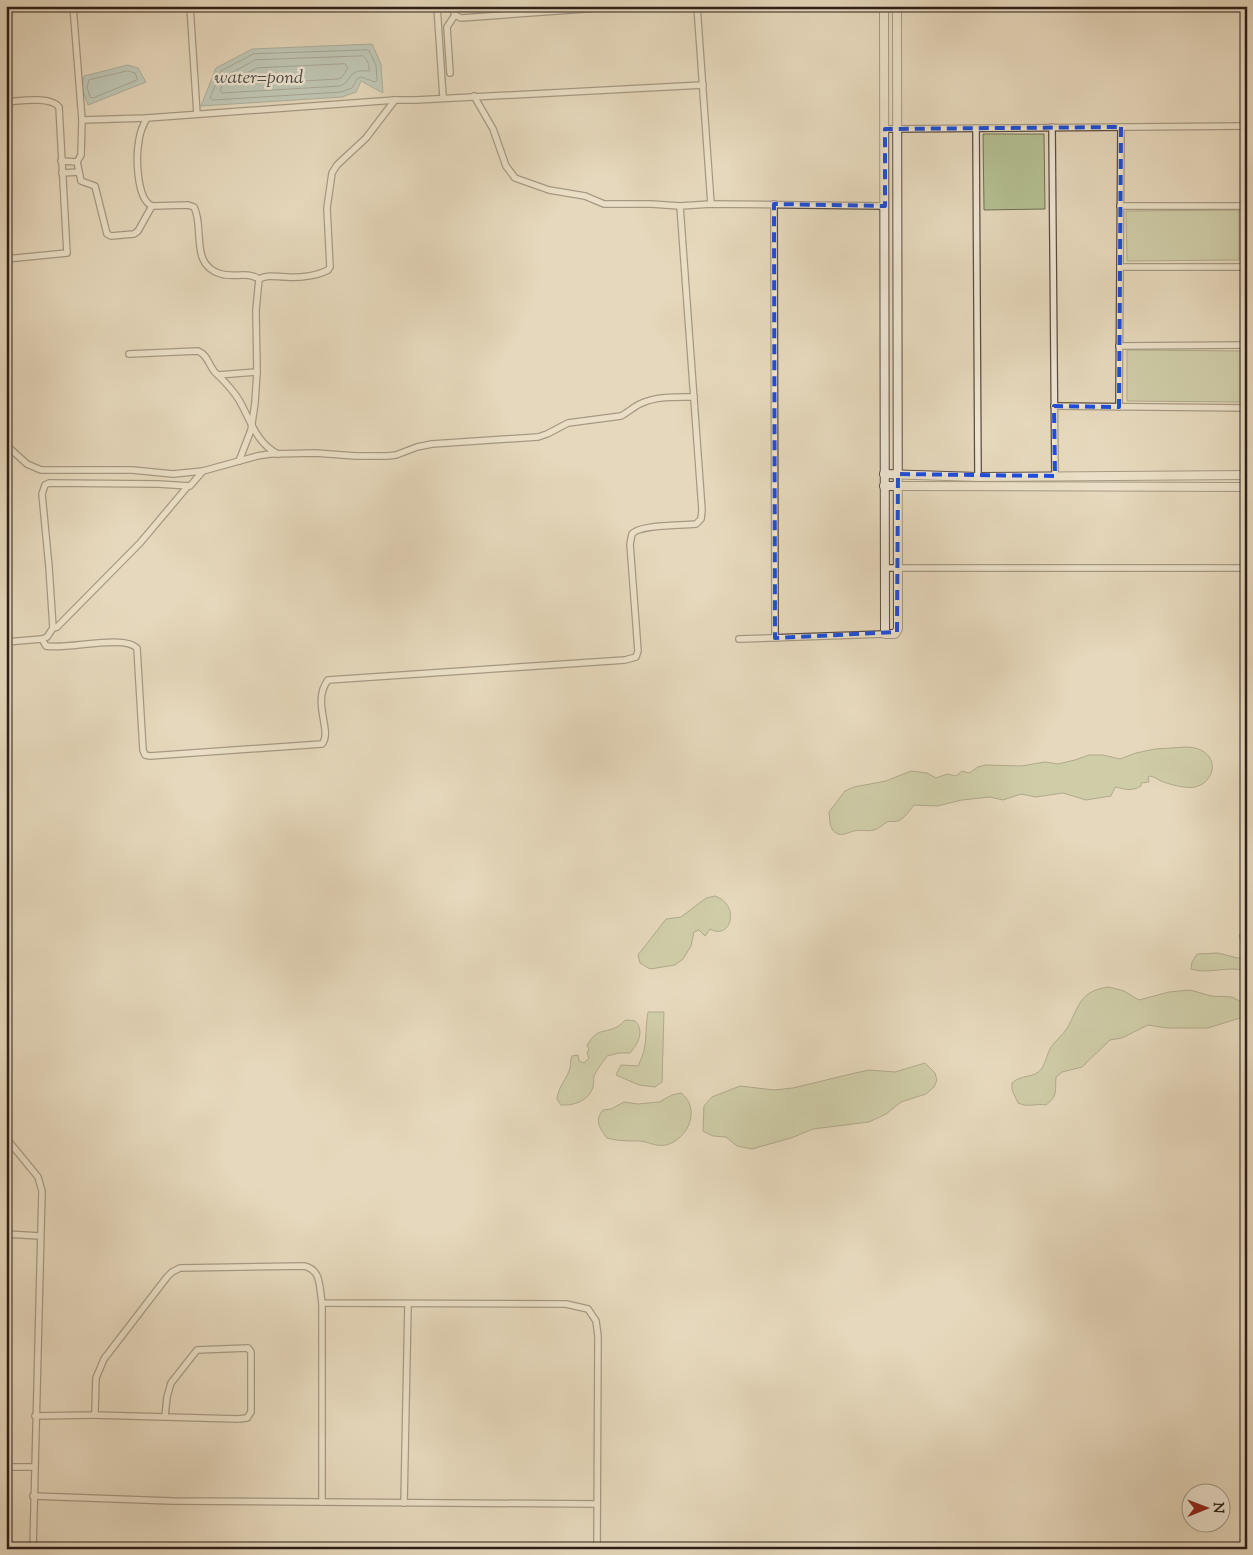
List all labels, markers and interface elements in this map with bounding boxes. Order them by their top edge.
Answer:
water label: water=pond [214,65,304,92]
north arrow [1180,1482,1230,1532]
text: N [1207,1502,1227,1514]

